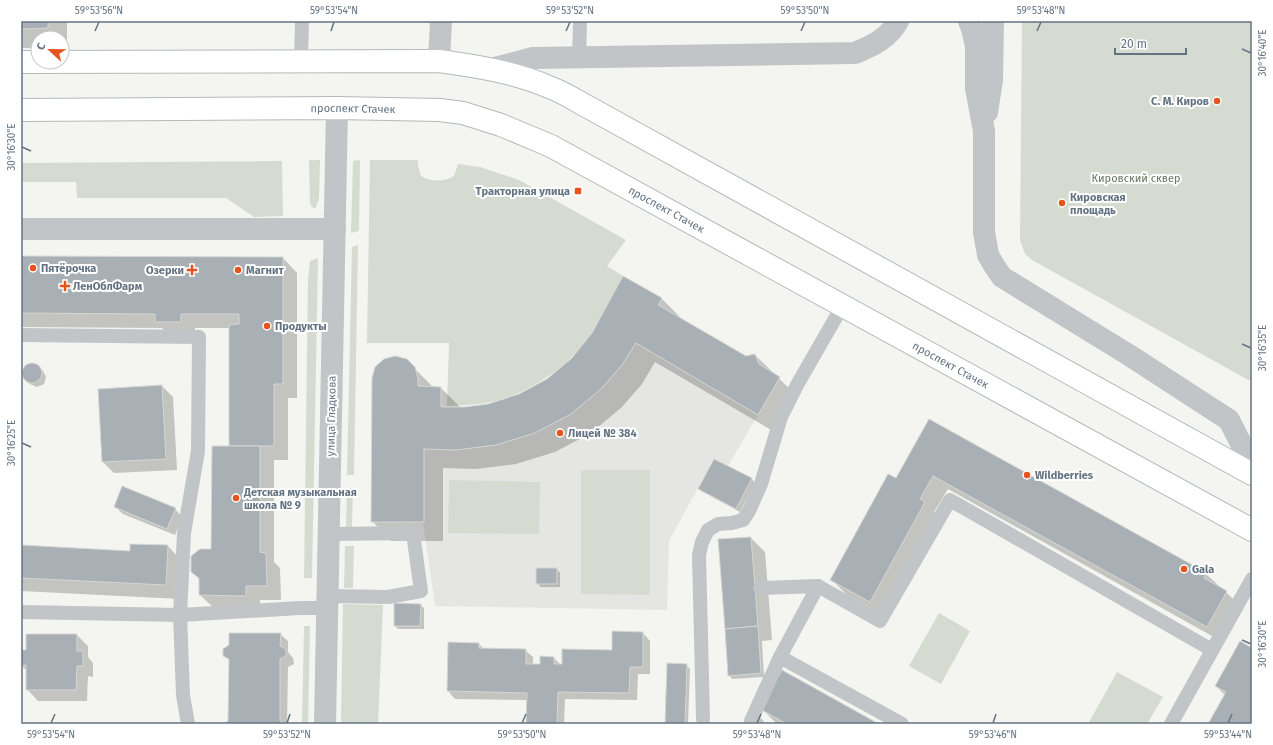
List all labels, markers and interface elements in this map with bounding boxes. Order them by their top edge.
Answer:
text: 59°53'56"N [75,5,123,17]
text: 59°53'54"N [310,5,358,17]
text: 59°53'52"N [546,5,594,17]
text: 59°53'50"N [781,5,829,17]
text: 59°53'48"N [1017,5,1065,17]
text: 30°16'40"E [1257,29,1269,77]
north arrow [30,30,70,70]
scale bar [1115,30,1186,56]
text: 20 m [1121,37,1147,51]
text: С [34,40,49,52]
place label: С. М. Киров [1151,95,1209,108]
marker: С. М. Киров [1212,96,1222,106]
street label: проспект Стачек [311,102,396,116]
text: 30°16'30"E [6,123,18,171]
park label: Кировский сквер [1092,172,1180,185]
street label: проспект Стачек [626,184,707,236]
place label: Тракторная улица [476,185,570,198]
marker: Тракторная улица [573,186,583,196]
place label: Кировская площадь [1070,191,1126,217]
marker: Кировская площадь [1057,198,1067,208]
place label: Пятёрочка [41,262,96,275]
marker: Пятёрочка [28,263,38,273]
place label: Озерки [146,264,184,277]
place label: Магнит [246,264,284,277]
marker: Озерки [187,265,197,275]
marker: Магнит [233,265,243,275]
place label: ЛенОблФарм [73,280,143,293]
marker: ЛенОблФарм [60,281,70,291]
place label: Продукты [275,320,327,333]
marker: Продукты [262,321,272,331]
text: 30°16'35"E [1257,325,1269,371]
street label: проспект Стачек [910,339,991,392]
street label: улица Гладкова [324,376,339,456]
text: 30°16'25"E [6,420,18,466]
place label: Лицей № 384 [568,427,637,440]
marker: Лицей № 384 [555,428,565,438]
place label: Wildberries [1035,469,1094,482]
marker: Wildberries [1022,470,1032,480]
place label: Детская музыкальная школа № 9 [243,486,357,512]
marker: Детская музыкальная школа № 9 [231,493,241,503]
place label: Gala [1192,563,1214,576]
marker: Gala [1179,564,1189,574]
text: 30°16'30"E [1257,620,1269,668]
text: 59°53'54"N [27,729,75,741]
text: 59°53'52"N [263,729,311,741]
text: 59°53'50"N [498,729,546,741]
text: 59°53'48"N [733,729,781,741]
text: 59°53'46"N [969,729,1017,741]
text: 59°53'44"N [1204,729,1252,741]

